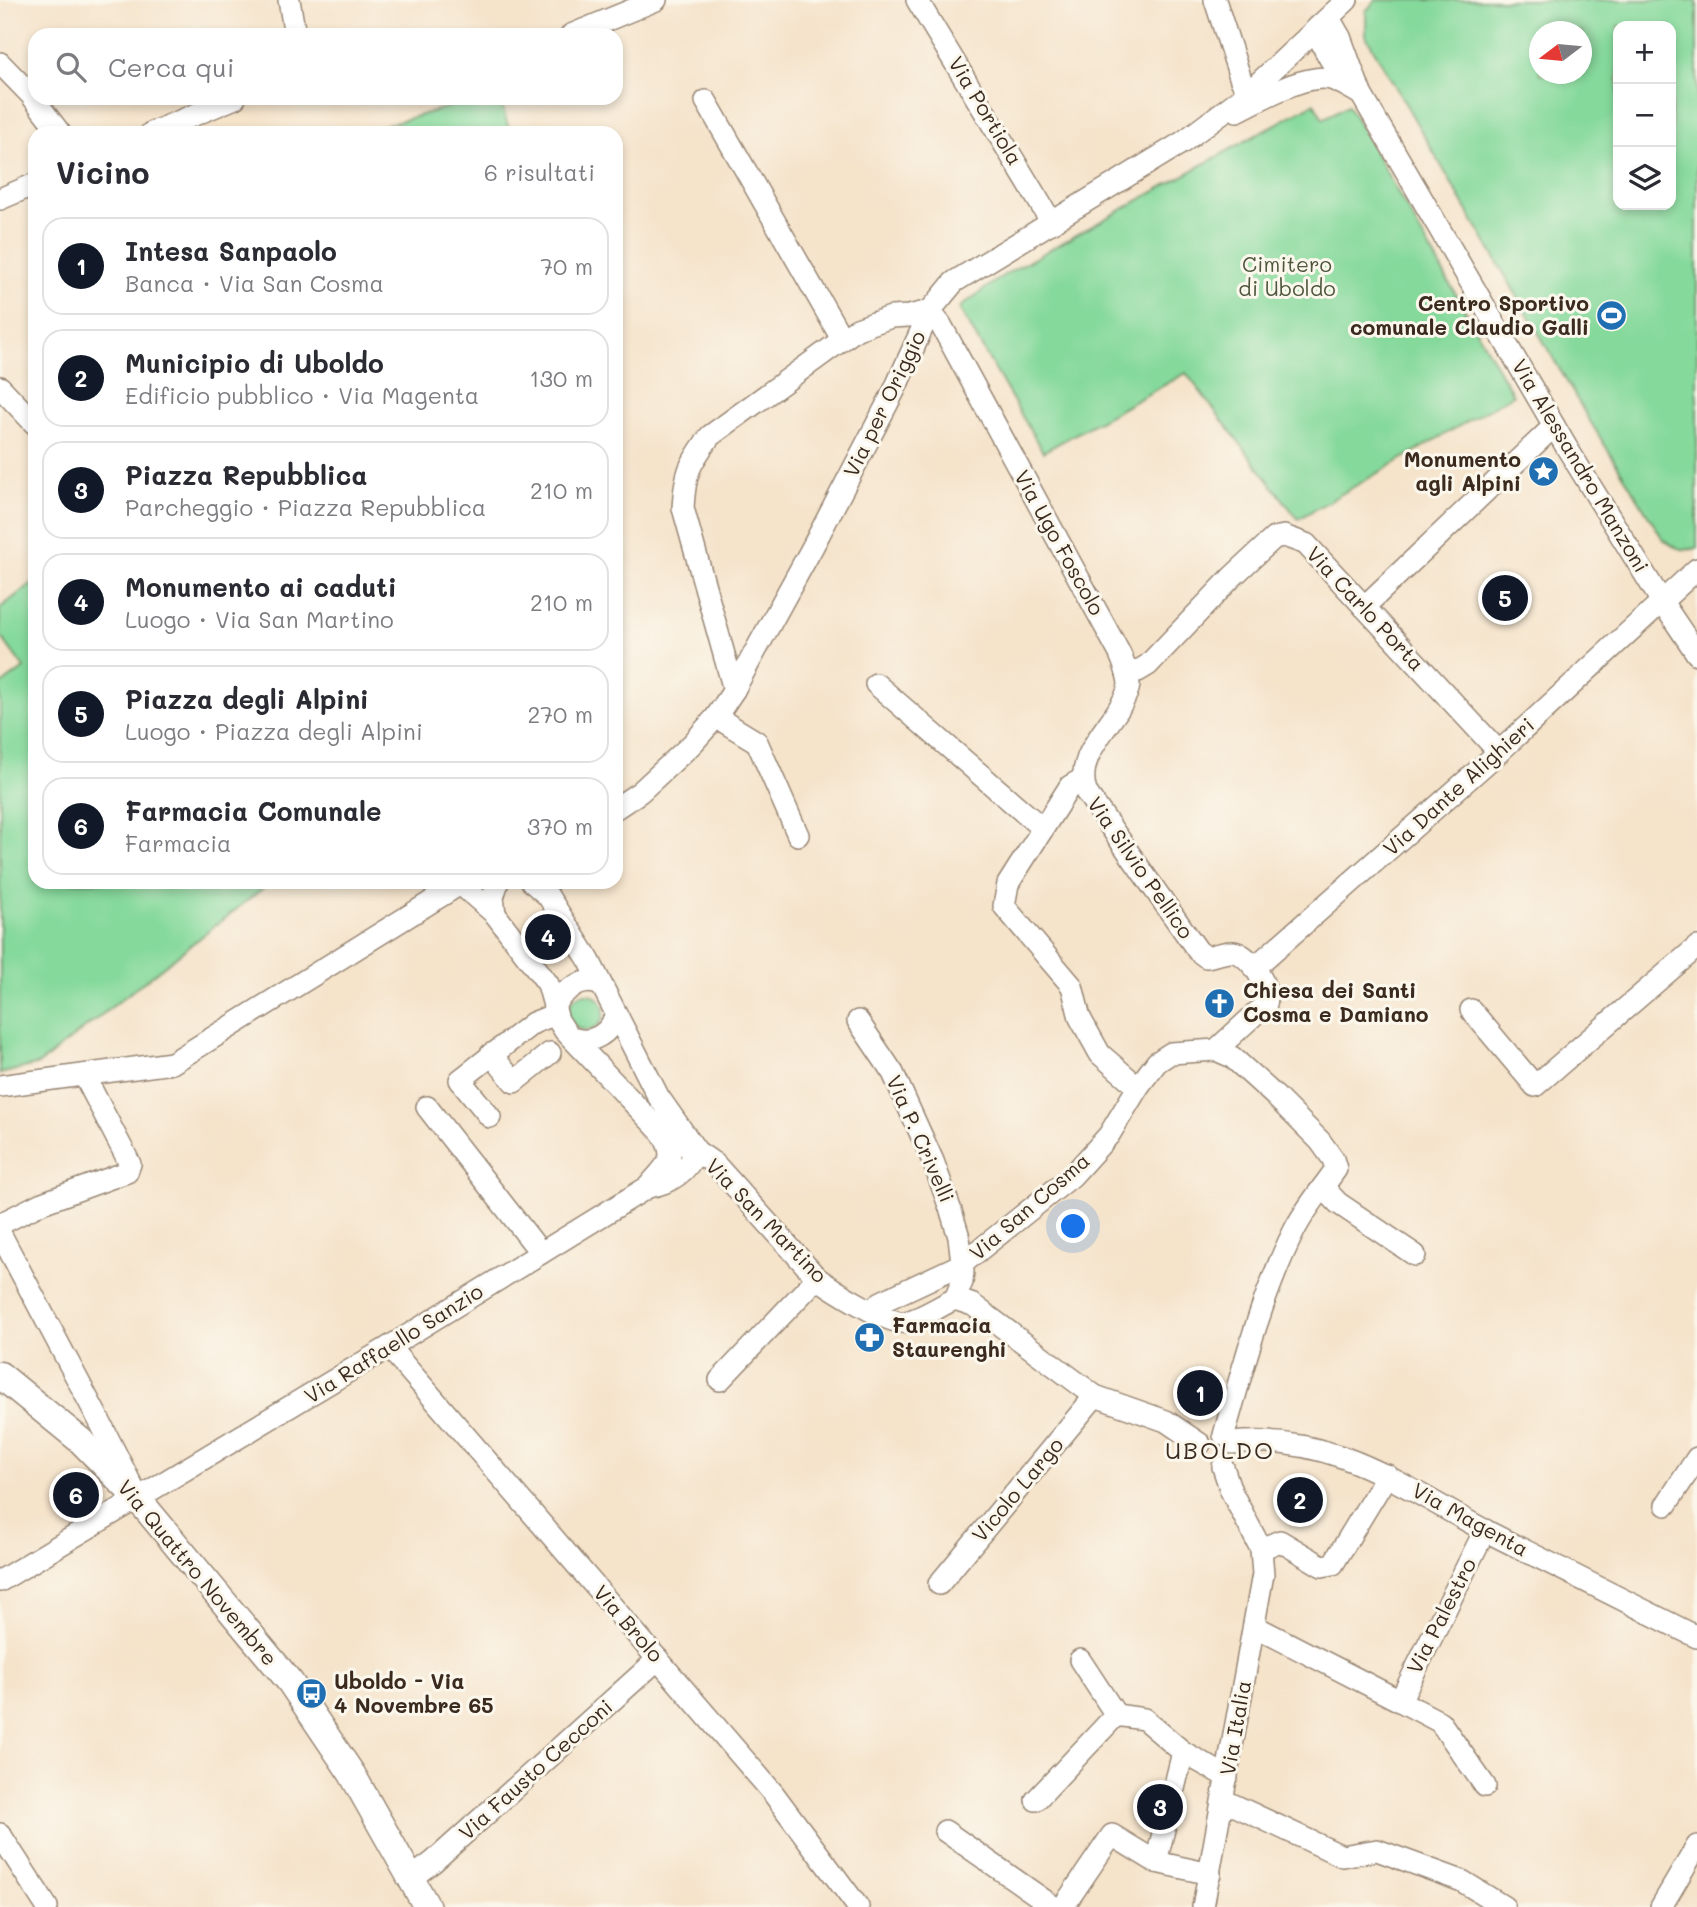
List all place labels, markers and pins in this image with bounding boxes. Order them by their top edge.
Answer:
place label: Centro Sportivo comunale Claudio Galli [1350,289,1589,340]
sports icon: Centro Sportivo comunale Claudio Galli [1595,299,1629,333]
place label: Monumento agli Alpini [1404,445,1521,496]
place icon: Monumento agli Alpini [1527,455,1561,489]
pin: 5 [1482,572,1528,624]
pin: 4 [525,911,571,963]
place label: Chiesa dei Santi Cosma e Damiano [1243,976,1429,1027]
church icon: Chiesa dei Santi Cosma e Damiano [1203,986,1237,1020]
place label: Farmacia Staurenghi [892,1311,1007,1362]
pharmacy icon: Farmacia Staurenghi [852,1321,886,1355]
pin: 1 [1177,1367,1223,1419]
pin: 6 [53,1469,99,1521]
pin: 2 [1277,1474,1323,1526]
place label: Uboldo - Via 4 Novembre 65 [334,1667,493,1718]
bus stop icon: Uboldo - Via 4 Novembre 65 [294,1677,328,1711]
pin: 3 [1137,1781,1183,1833]

